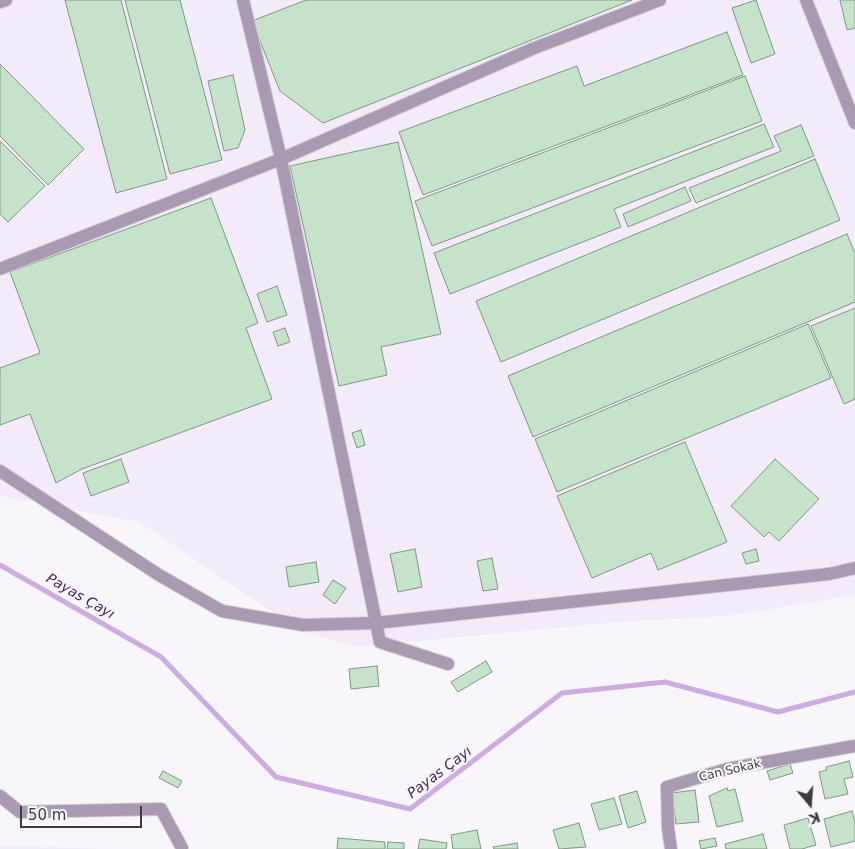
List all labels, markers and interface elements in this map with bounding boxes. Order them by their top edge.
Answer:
water label: Payas Çayı [43,571,117,623]
water label: Payas Çayı [405,743,475,803]
street label: Can Sokak [698,757,762,785]
north arrow [785,779,835,829]
scale bar [22,796,145,828]
text: 50 m [28,806,66,824]
text: K [807,809,822,828]

